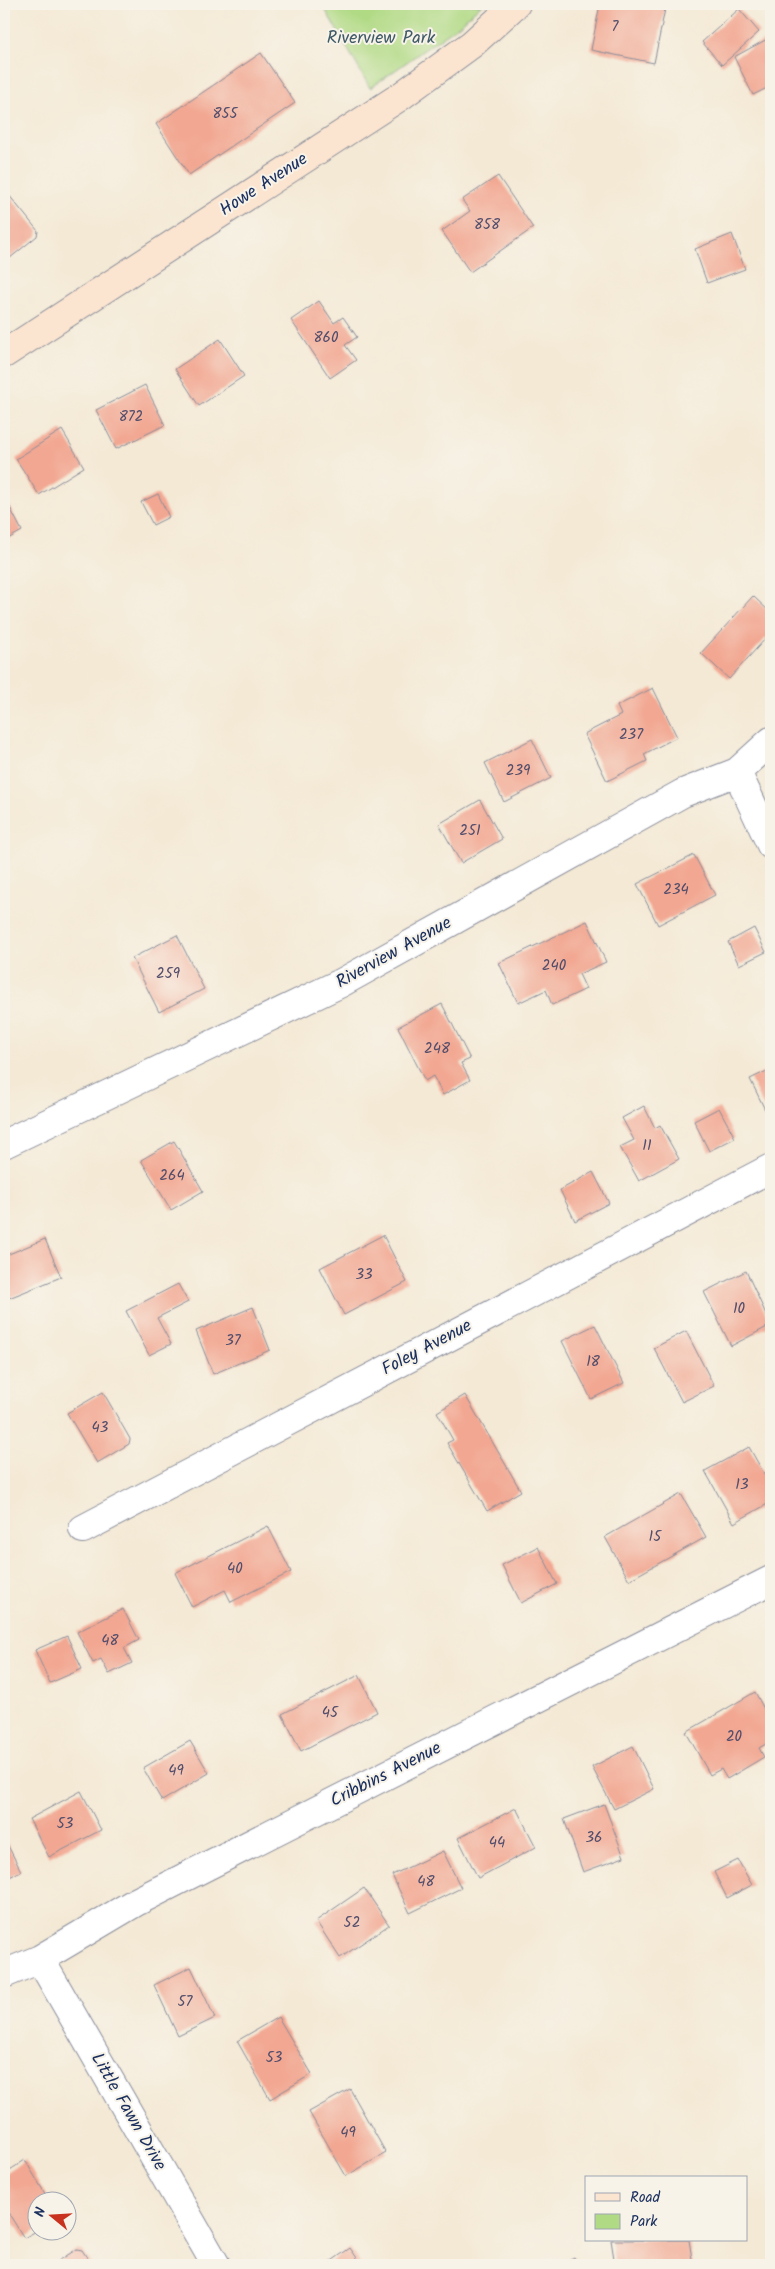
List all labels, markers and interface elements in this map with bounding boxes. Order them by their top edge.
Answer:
house number: 7 [612,15,620,39]
park label: Riverview Park [327,24,436,53]
house number: 855 [212,102,239,126]
street label: Howe Avenue [214,145,314,225]
house number: 858 [474,213,501,237]
house number: 860 [314,326,339,350]
house number: 872 [119,405,143,429]
house number: 237 [619,723,644,747]
house number: 239 [506,759,531,783]
house number: 251 [459,819,481,843]
house number: 234 [663,878,689,902]
street label: Riverview Avenue [331,909,457,997]
house number: 240 [542,954,567,978]
house number: 259 [156,962,181,986]
house number: 248 [424,1037,451,1061]
house number: 11 [642,1134,652,1158]
house number: 264 [159,1164,185,1188]
house number: 33 [355,1263,373,1287]
house number: 10 [733,1297,746,1321]
street label: Foley Avenue [377,1312,477,1384]
house number: 37 [225,1329,242,1353]
house number: 18 [586,1350,601,1374]
house number: 43 [92,1416,109,1440]
house number: 13 [735,1473,749,1497]
house number: 15 [649,1525,662,1549]
house number: 40 [227,1557,243,1581]
house number: 48 [101,1629,120,1653]
house number: 45 [322,1701,339,1725]
house number: 20 [726,1725,743,1749]
street label: Cribbins Avenue [325,1734,447,1816]
house number: 49 [168,1759,184,1783]
house number: 53 [57,1812,74,1836]
house number: 36 [586,1826,602,1850]
house number: 44 [489,1831,505,1855]
house number: 48 [417,1870,436,1894]
house number: 52 [344,1911,360,1935]
house number: 57 [178,1990,194,2014]
house number: 53 [266,2046,283,2070]
street label: Little Fawn Drive [82,2048,174,2176]
house number: 49 [340,2121,356,2145]
legend [585,2176,748,2242]
text: Road [630,2186,661,2210]
north arrow [28,2192,78,2242]
text: N [29,2205,52,2220]
text: Park [630,2210,658,2234]

